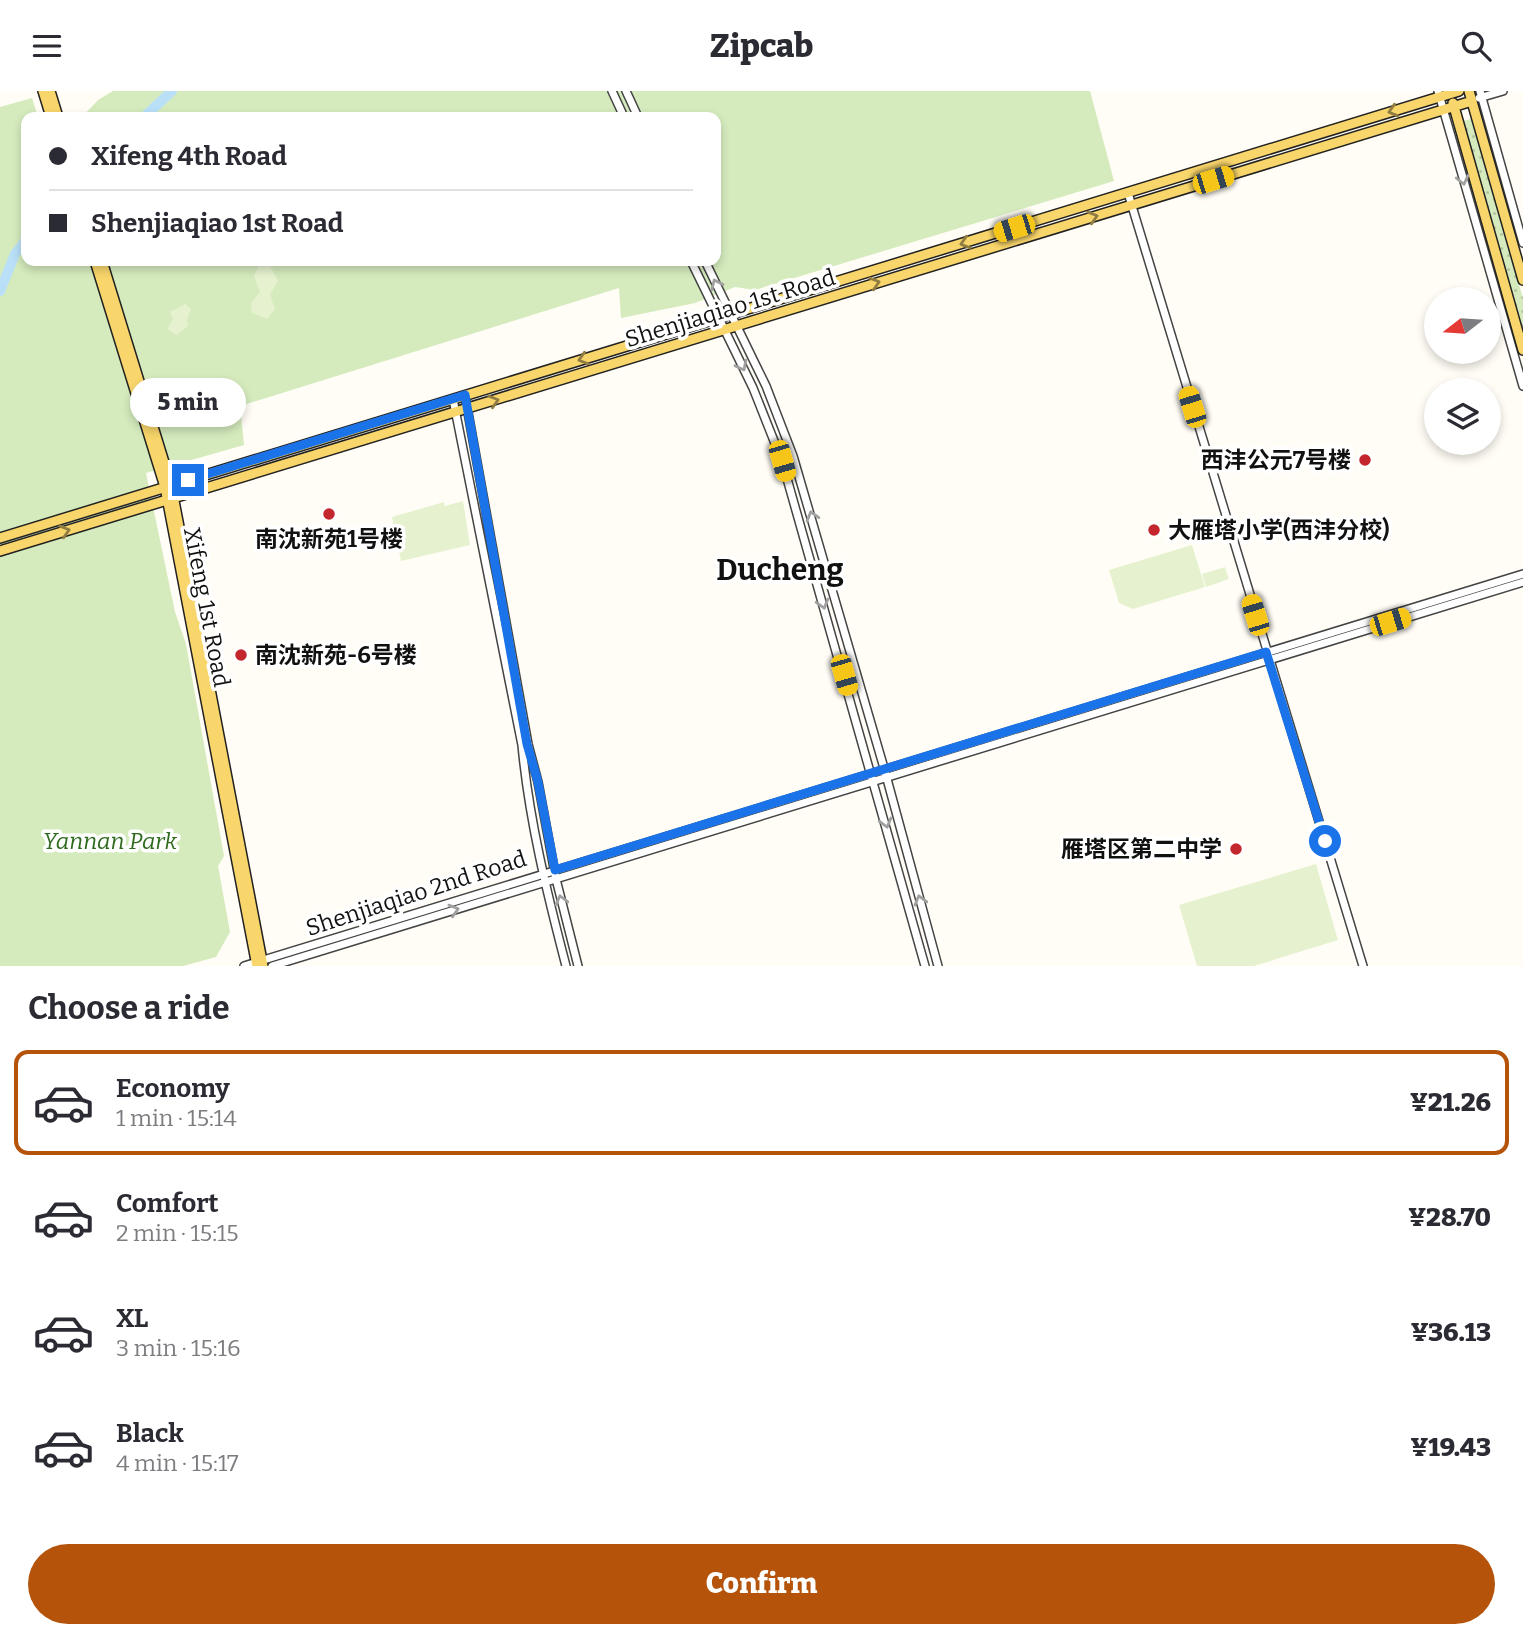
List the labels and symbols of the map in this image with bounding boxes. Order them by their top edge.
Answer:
one-way arrow [1388,103,1400,117]
car [1190,164,1237,196]
one-way arrow [1455,174,1469,186]
one-way arrow [1086,211,1098,226]
car [991,212,1038,244]
one-way arrow [959,235,972,249]
street label: Shenjiaqiao 1st Road [621,263,839,353]
one-way arrow [869,277,881,292]
one-way arrow [710,279,724,291]
north arrow [1424,287,1502,364]
one-way arrow [578,351,590,365]
one-way arrow [734,359,748,371]
callout: 5 min [130,379,246,427]
car [1176,384,1209,430]
one-way arrow [487,395,499,409]
car [767,438,798,484]
place label: 西沣公元7号楼 [1201,446,1351,474]
marker: 西沣公元7号楼 [1357,452,1373,468]
route end [172,464,204,496]
marker: 南沈新苑1号楼 [321,506,337,522]
one-way arrow [805,510,820,522]
place label: 大雁塔小学(西沣分校) [1168,516,1390,544]
marker: 大雁塔小学(西沣分校) [1146,522,1162,538]
one-way arrow [59,524,71,539]
street label: Xifeng 1st Road [178,525,236,690]
place label: 南沈新苑1号楼 [255,525,403,553]
district label: Ducheng [716,552,844,588]
car [1239,592,1272,638]
one-way arrow [815,598,830,610]
car [1367,606,1414,638]
place label: 南沈新苑-6号楼 [255,641,417,669]
marker: 南沈新苑-6号楼 [233,647,249,663]
car [829,652,860,698]
one-way arrow [877,817,892,829]
route start [1309,825,1341,857]
park label: Yannan Park [43,827,177,855]
place label: 雁塔区第二中学 [1061,835,1222,863]
marker: 雁塔区第二中学 [1228,841,1244,857]
street label: Shenjiaqiao 2nd Road [302,844,530,942]
one-way arrow [555,894,570,906]
one-way arrow [914,894,928,906]
one-way arrow [448,904,460,919]

